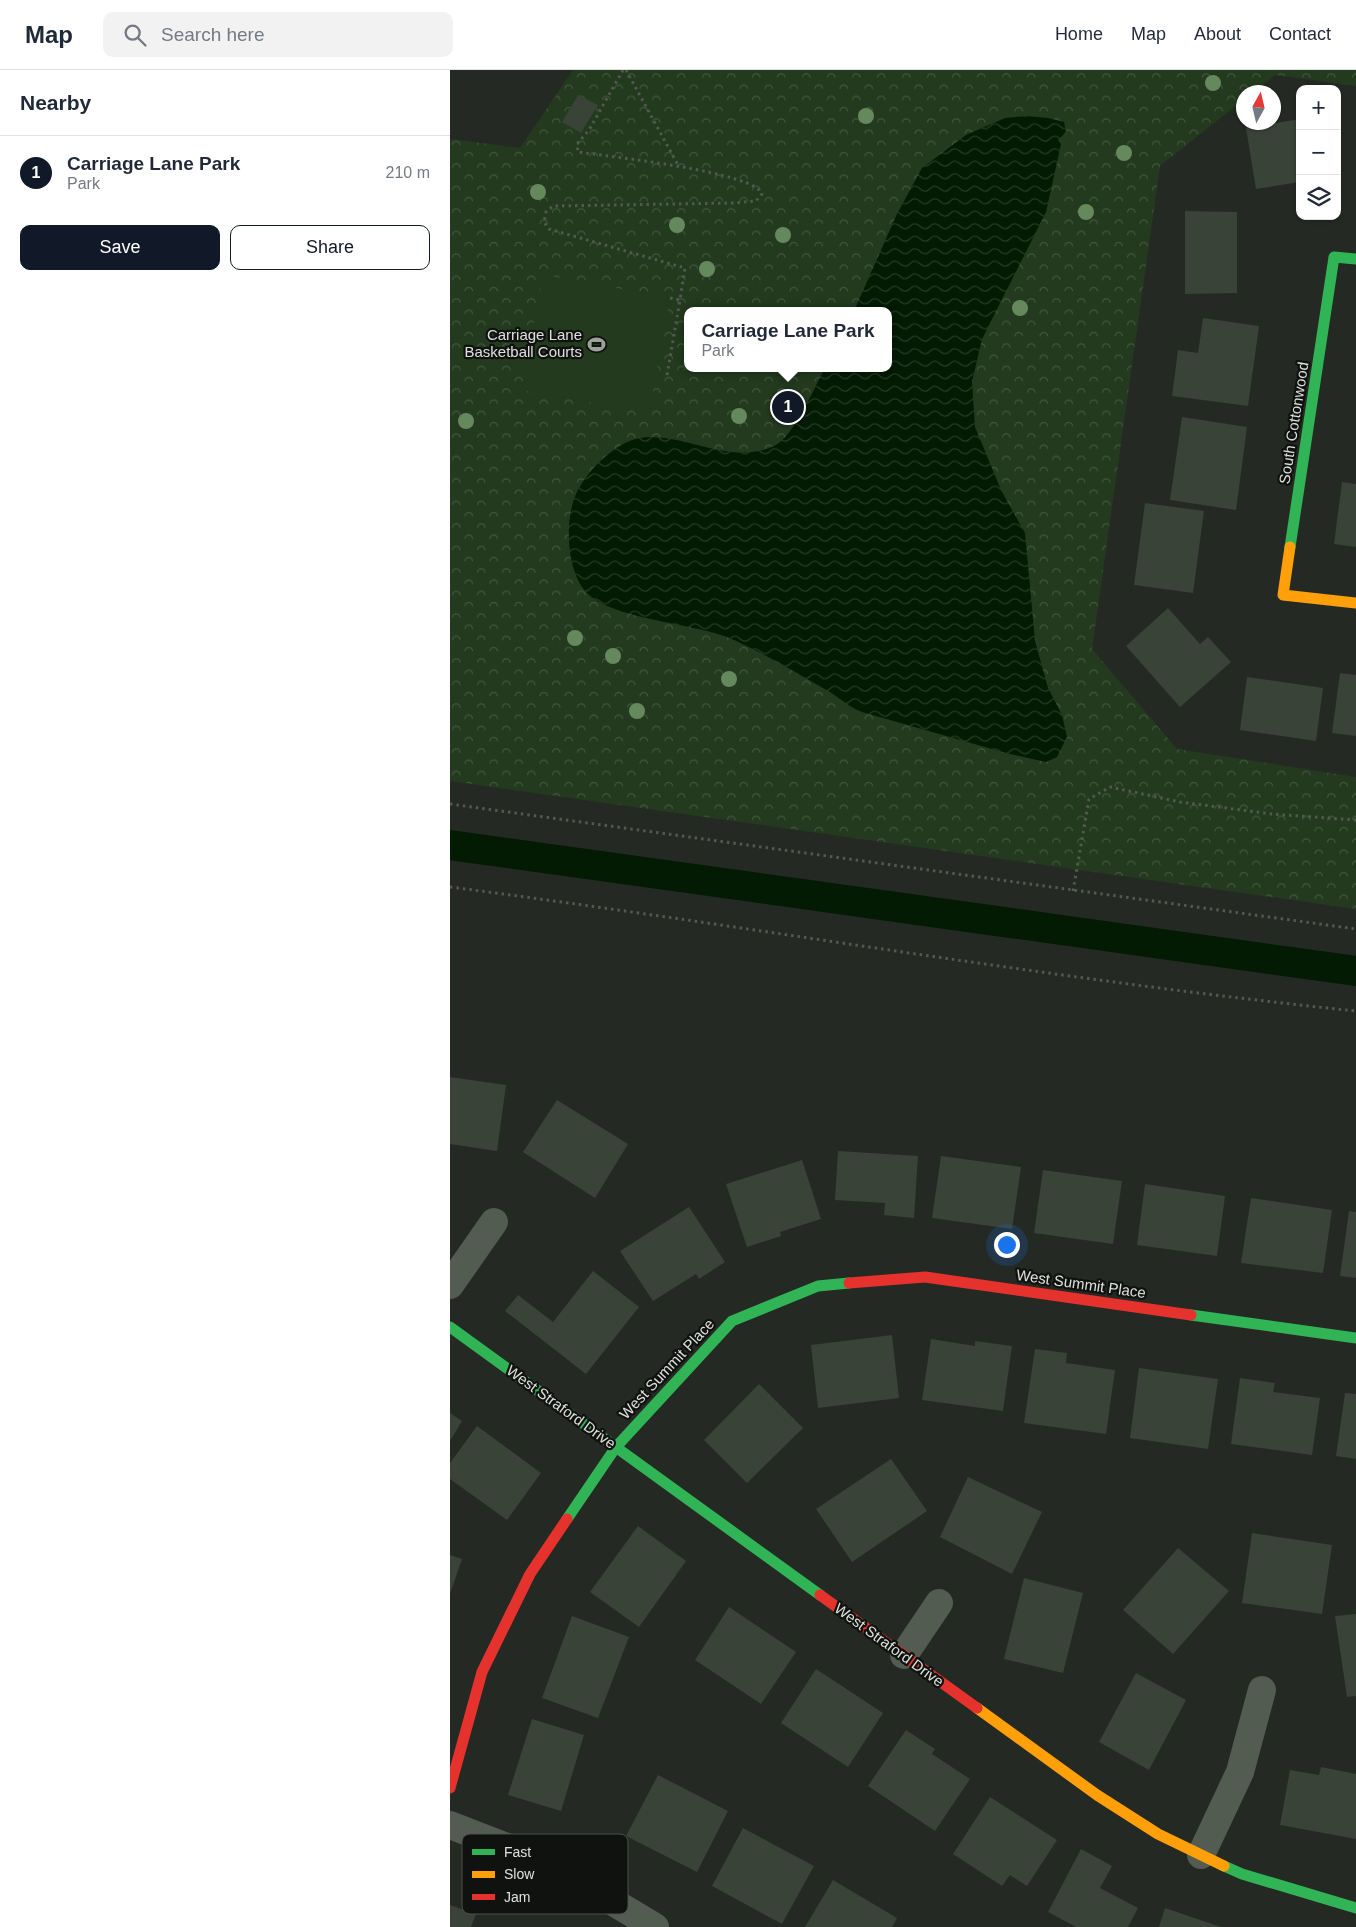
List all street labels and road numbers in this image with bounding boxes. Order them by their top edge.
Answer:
street label: South Cottonwood [1275,361,1312,485]
street label: West Summit Place [1015,1266,1147,1301]
street label: West Summit Place [616,1315,717,1422]
street label: West Straford Drive [503,1361,619,1452]
street label: West Straford Drive [831,1599,947,1690]

